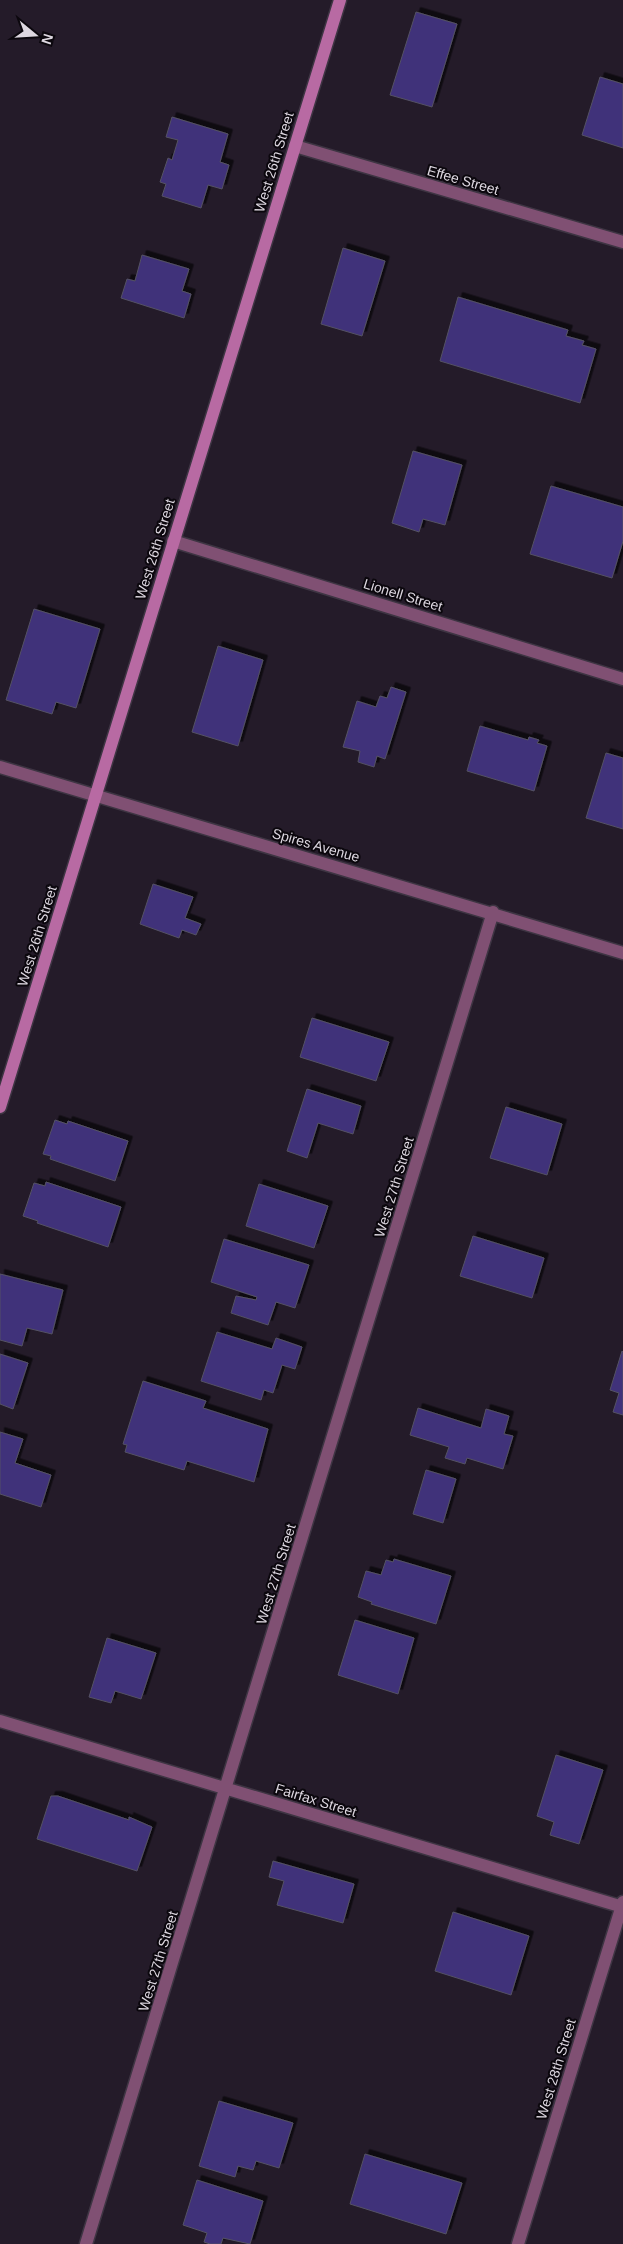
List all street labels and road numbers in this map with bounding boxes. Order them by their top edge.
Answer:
street label: West 26th Street [251,110,297,214]
street label: Effee Street [425,162,501,198]
street label: West 26th Street [132,497,178,601]
street label: Lionell Street [362,575,445,615]
street label: Spires Avenue [271,825,362,865]
street label: West 26th Street [14,884,60,988]
street label: West 27th Street [371,1135,417,1239]
street label: West 27th Street [253,1522,299,1626]
street label: Fairfax Street [273,1780,359,1820]
street label: West 27th Street [135,1909,181,2013]
street label: West 28th Street [533,2017,579,2121]

